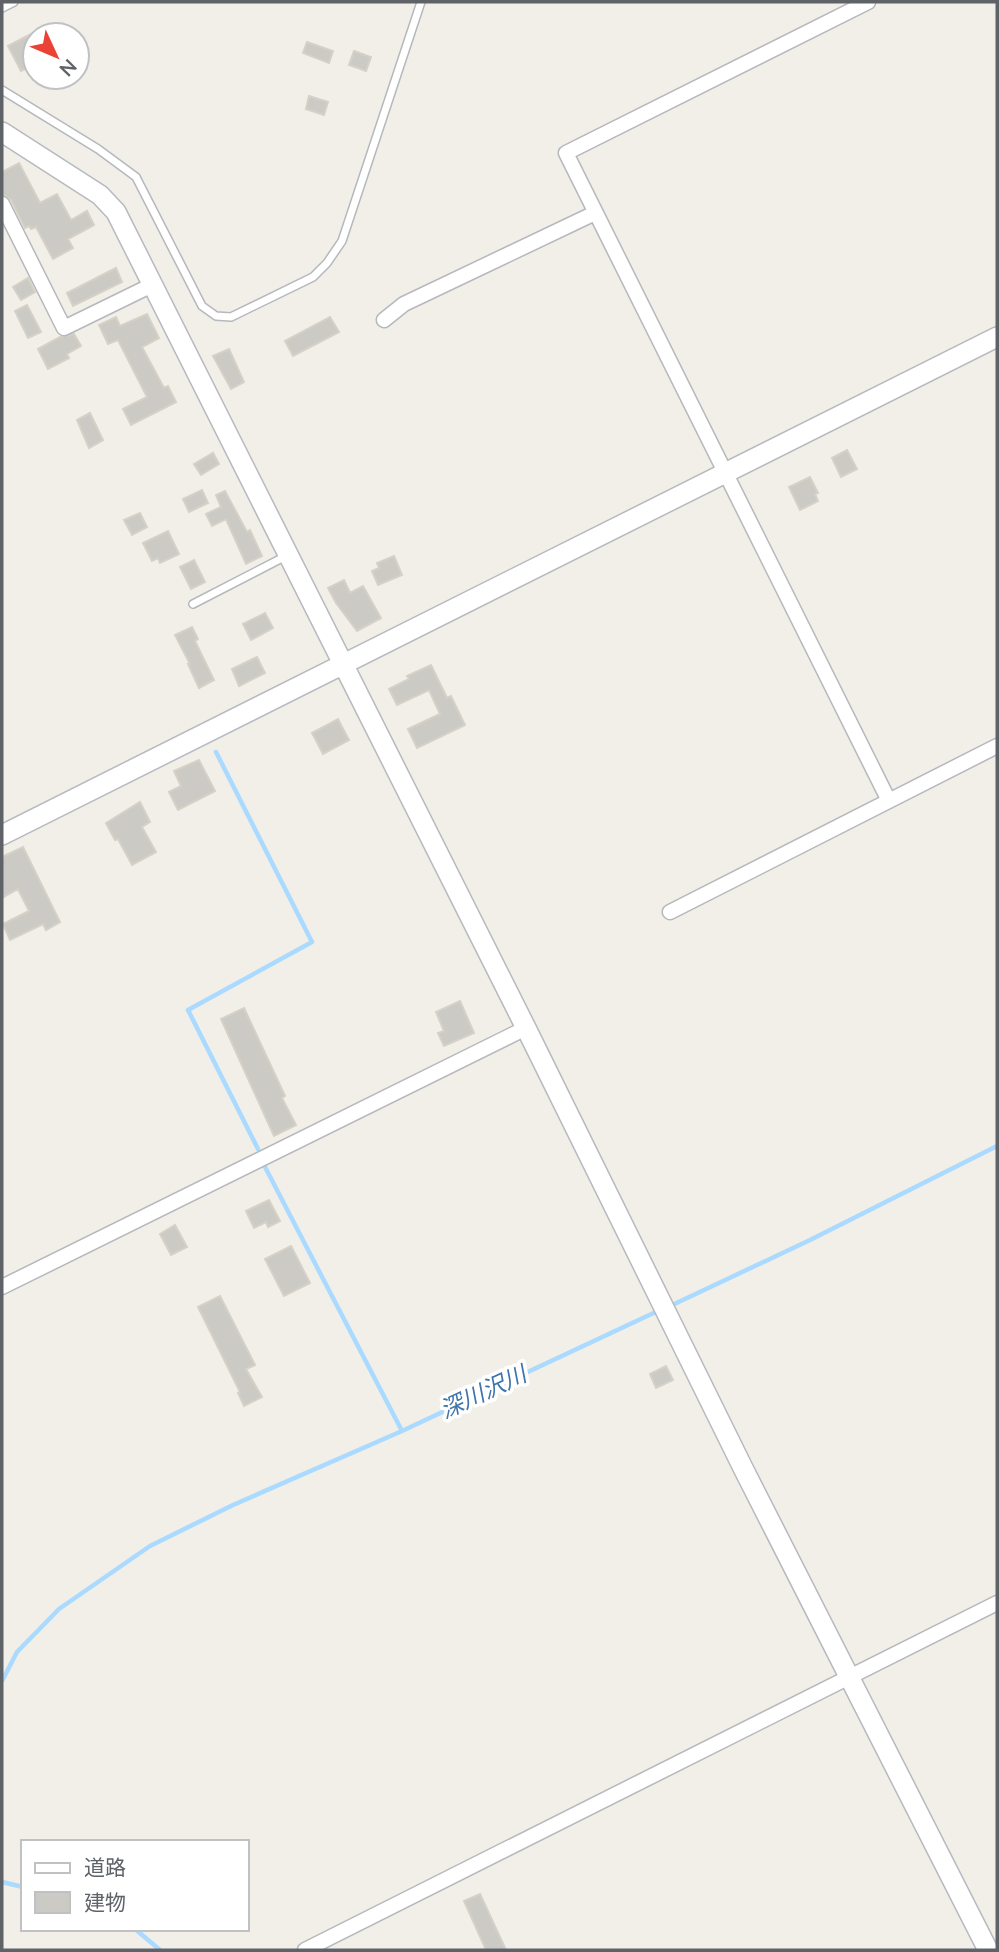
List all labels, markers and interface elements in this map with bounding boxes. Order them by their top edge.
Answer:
north arrow [21,21,91,91]
text: N [55,55,82,81]
water label: 深川沢川 [435,1358,533,1423]
legend [21,1840,248,1931]
text: 道路 [84,1854,126,1879]
text: 建物 [84,1889,126,1914]

